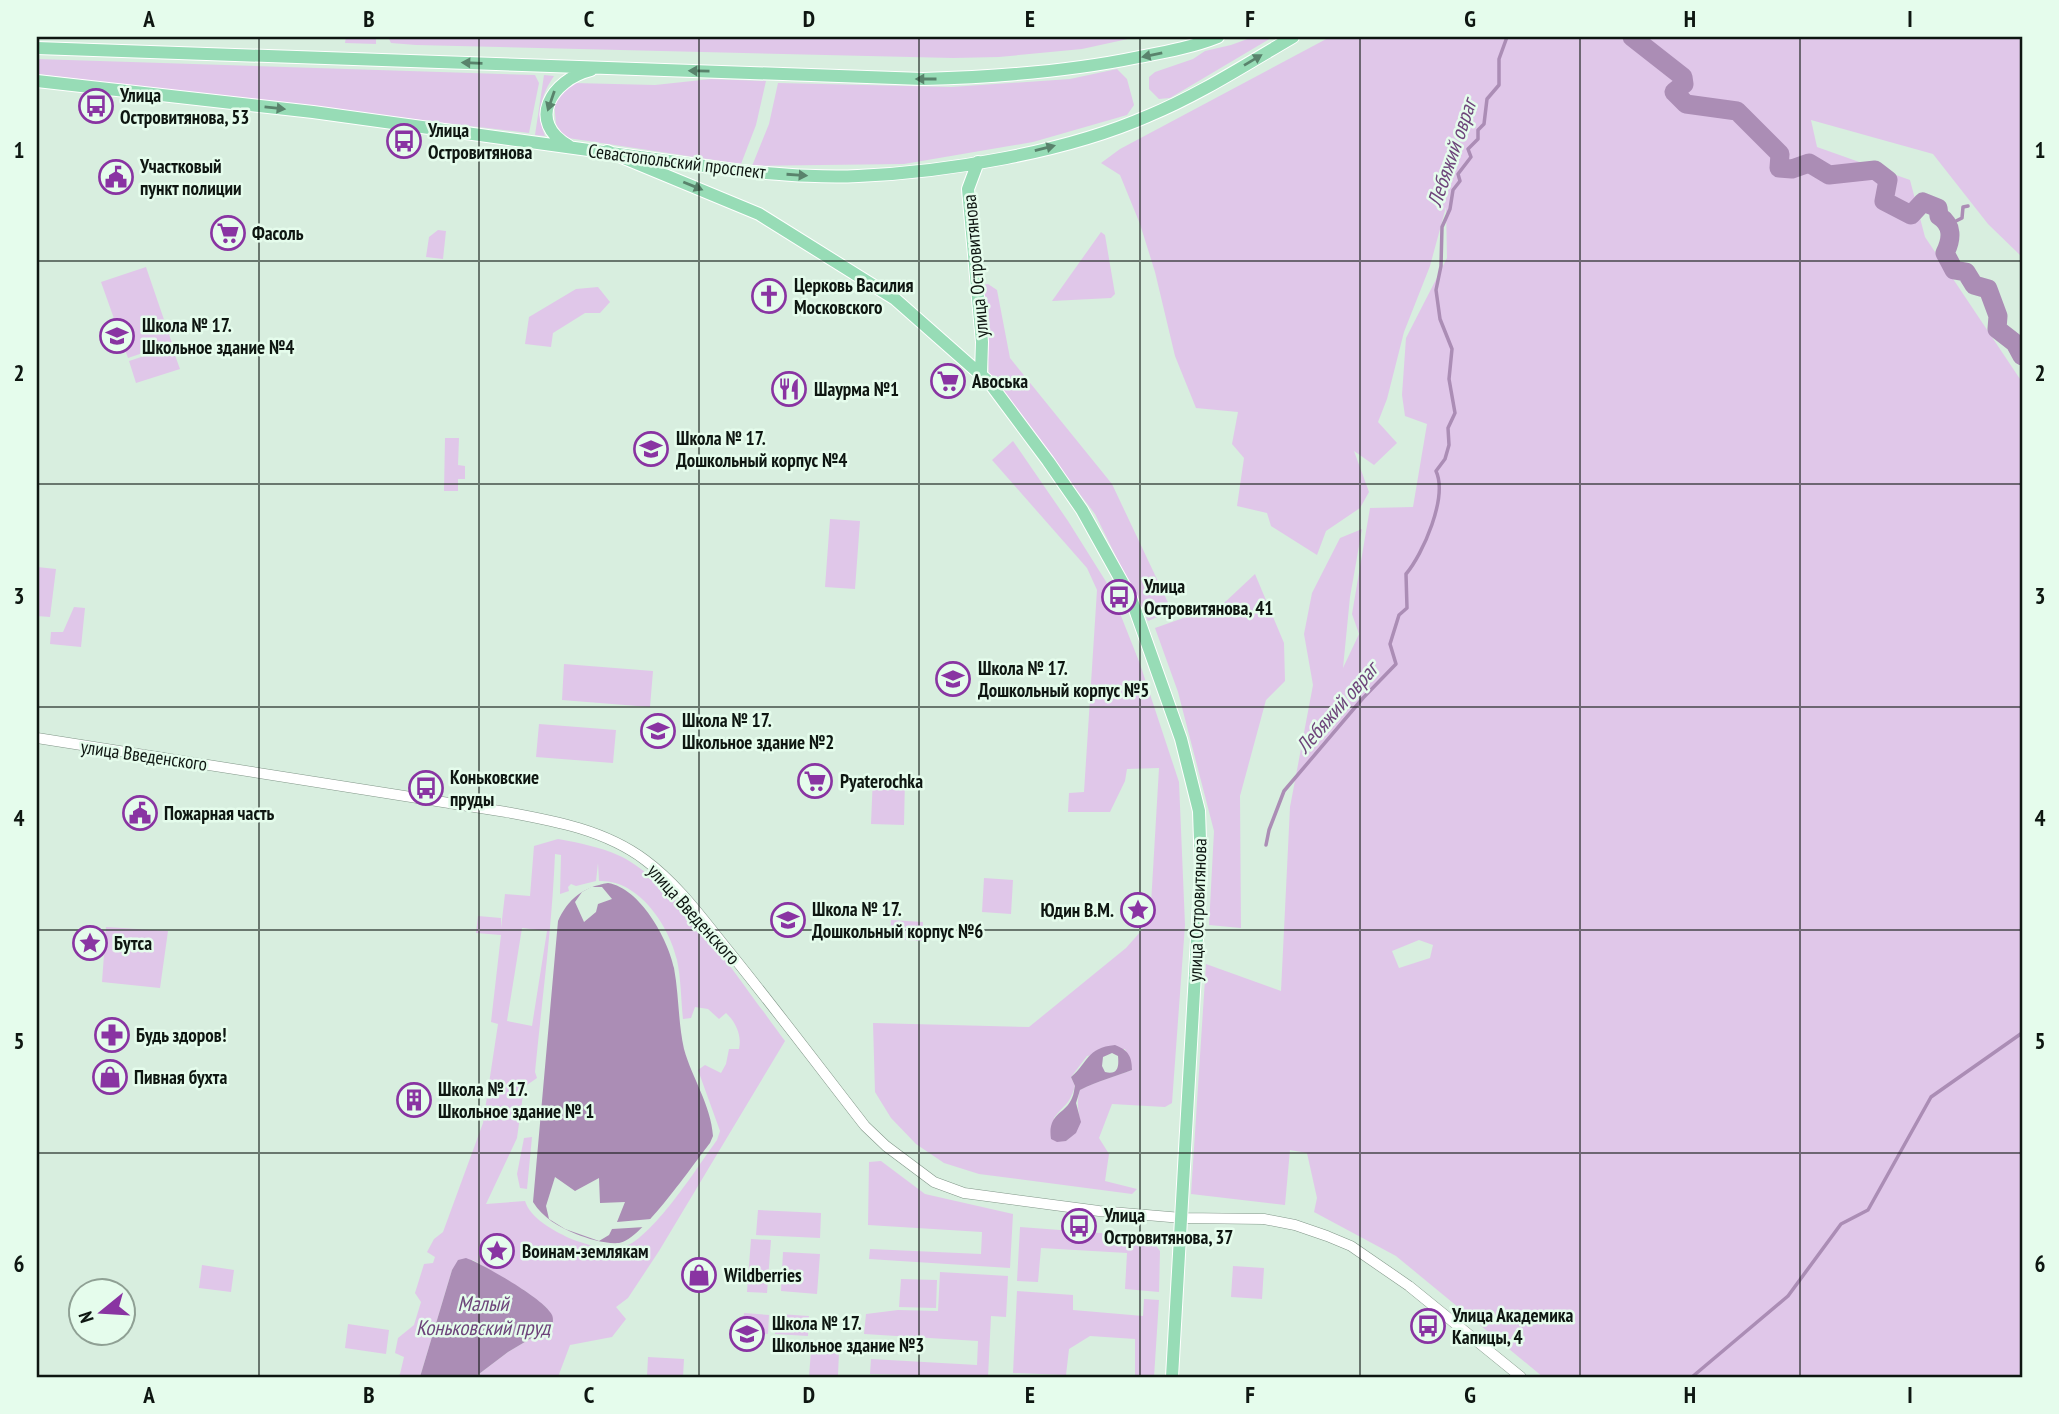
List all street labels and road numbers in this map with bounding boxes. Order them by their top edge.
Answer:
street label: Севастопольский проспект [587,138,768,184]
street label: улица Островитянова [957,193,993,339]
street label: улица Введенского [79,734,209,776]
street label: улица Островитянова [1182,838,1212,982]
street label: улица Введенского [642,859,746,969]

